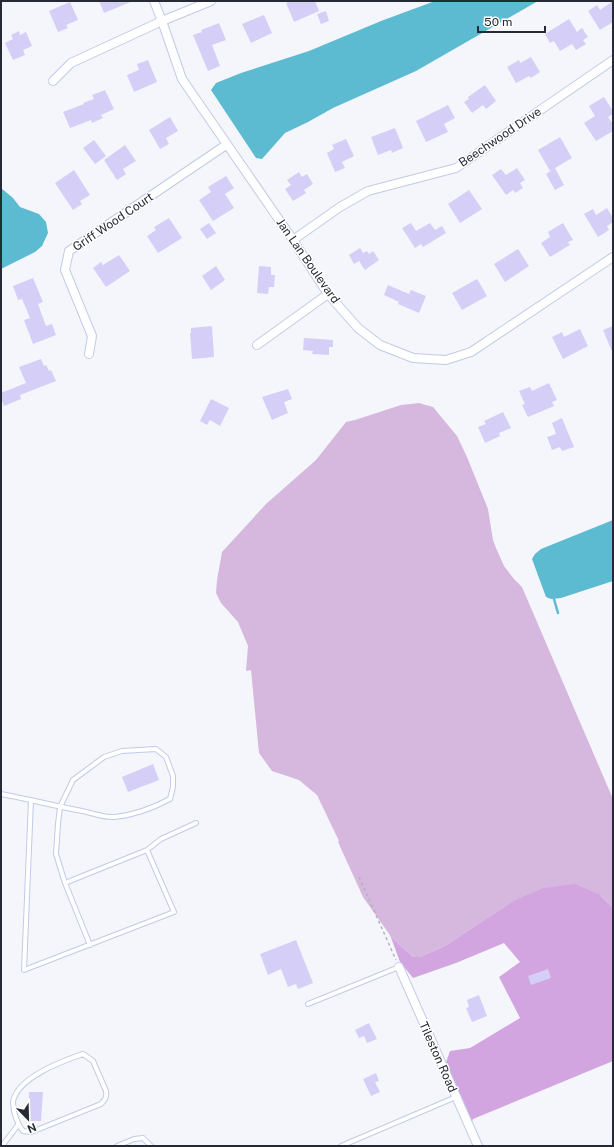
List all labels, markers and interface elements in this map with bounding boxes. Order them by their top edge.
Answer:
scale bar [478,8,545,34]
text: 50 m [484,15,512,29]
street label: Beechwood Drive [456,104,544,170]
street label: Griff Wood Court [70,190,156,254]
street label: Jan Lan Boulevard [273,216,343,306]
street label: Tileston Road [416,1020,460,1094]
north arrow [8,1099,48,1139]
text: N [26,1121,38,1135]

